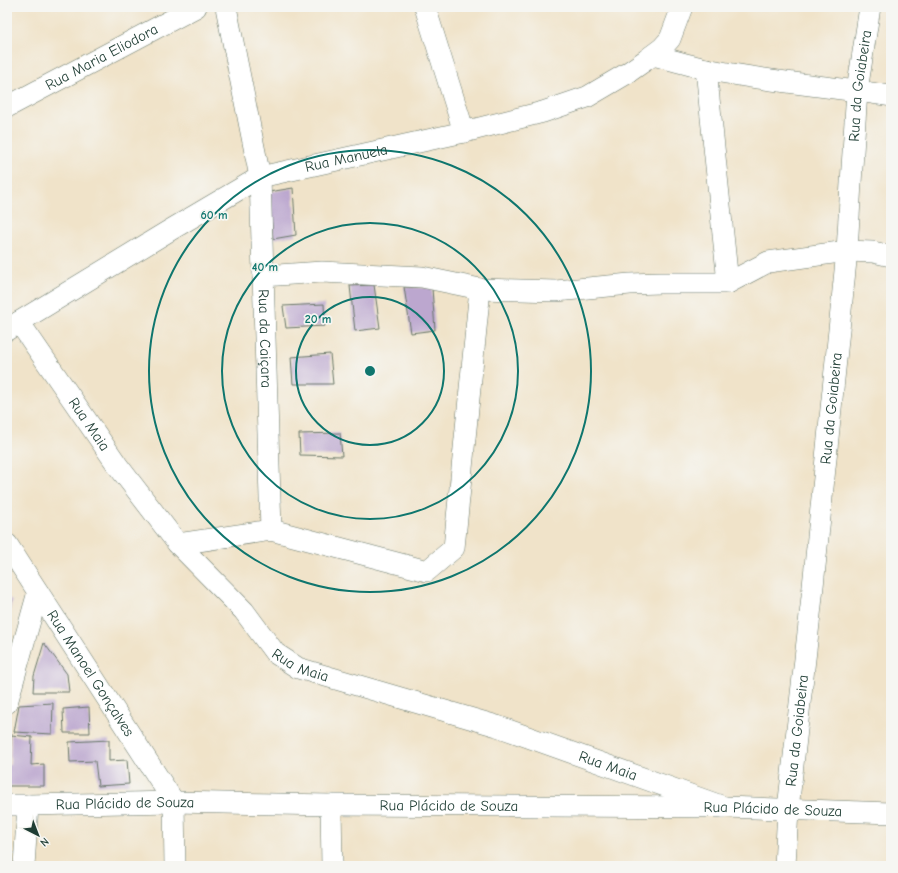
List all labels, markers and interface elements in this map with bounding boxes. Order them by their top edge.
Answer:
street label: Rua Maria Eliodora [42,20,161,94]
street label: Rua da Goiabeira [845,29,875,142]
street label: Rua Manuela [303,140,389,176]
text: 60 m [201,208,227,222]
text: 40 m [252,260,278,274]
street label: Rua da Caiçara [254,289,276,388]
text: 20 m [305,312,331,326]
street label: Rua da Goiabeira [816,352,846,465]
centre of rings [363,364,377,378]
street label: Rua Maia [65,394,114,454]
street label: Rua Manoel Gonçalves [43,607,138,740]
street label: Rua Maia [269,644,331,685]
street label: Rua da Goiabeira [782,674,812,787]
street label: Rua Maia [576,747,640,784]
street label: Rua Plácido de Souza [55,793,194,813]
street label: Rua Plácido de Souza [380,796,518,815]
street label: Rua Plácido de Souza [704,798,843,820]
north arrow [18,815,58,855]
text: N [37,835,51,849]

